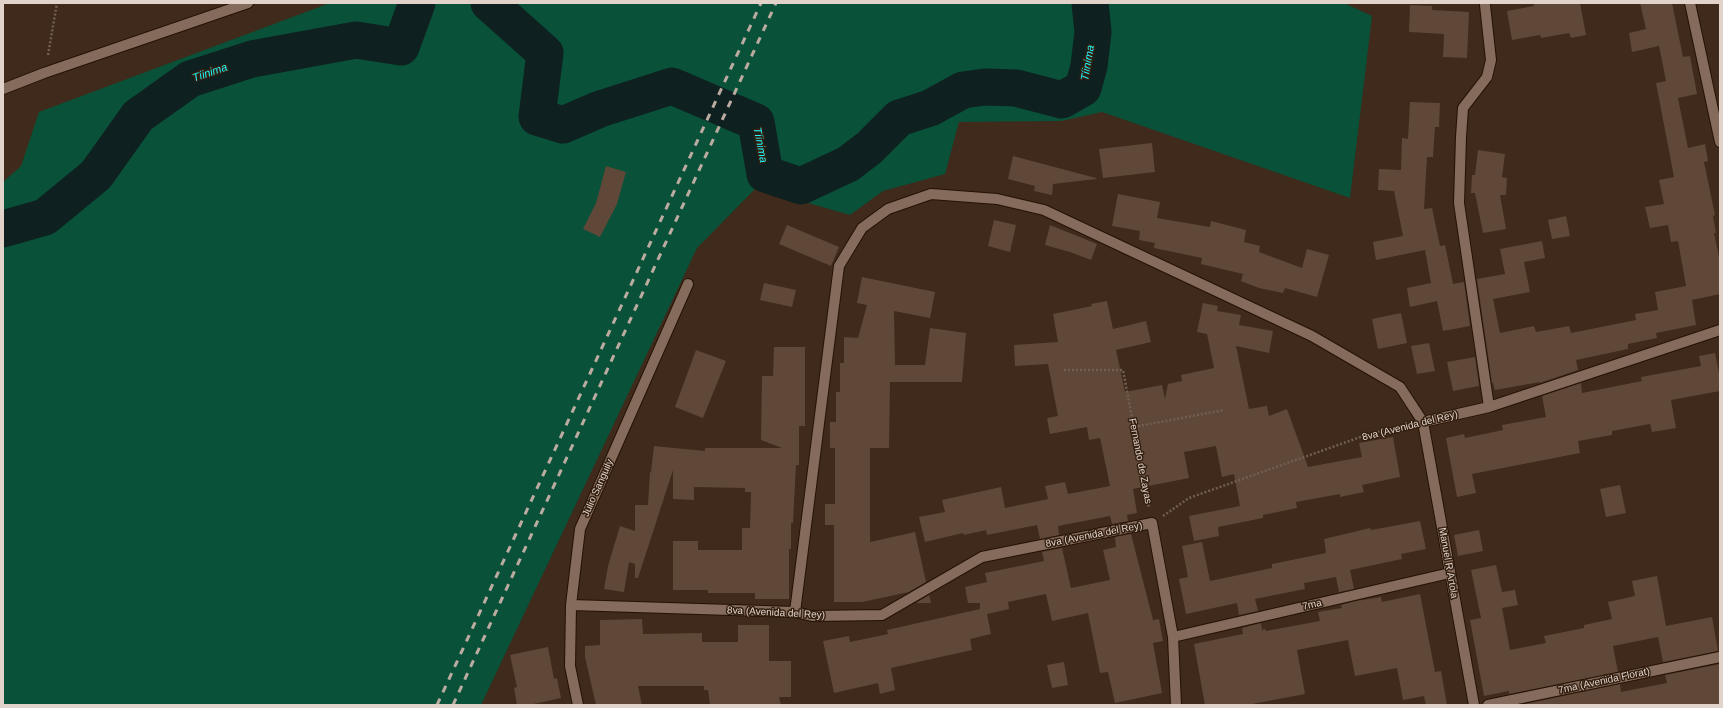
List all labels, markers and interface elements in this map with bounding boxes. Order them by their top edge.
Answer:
water label: Tíinima [1078,44,1098,82]
water label: Tíinima [191,61,229,85]
water label: Tíinima [750,126,770,164]
street label: 8va (Avenida del Rey) [1361,408,1459,444]
street label: Fernando de Zayas [1126,417,1154,505]
street label: Julio Sanguily [580,457,616,519]
street label: 8va (Avenida del Rey) [1045,520,1143,550]
street label: Manuel R Artola [1436,527,1460,599]
street label: 7ma [1301,597,1323,613]
street label: 8va (Avenida del Rey) [727,604,825,622]
street label: 7ma (Avenida Florat) [1557,665,1651,697]

